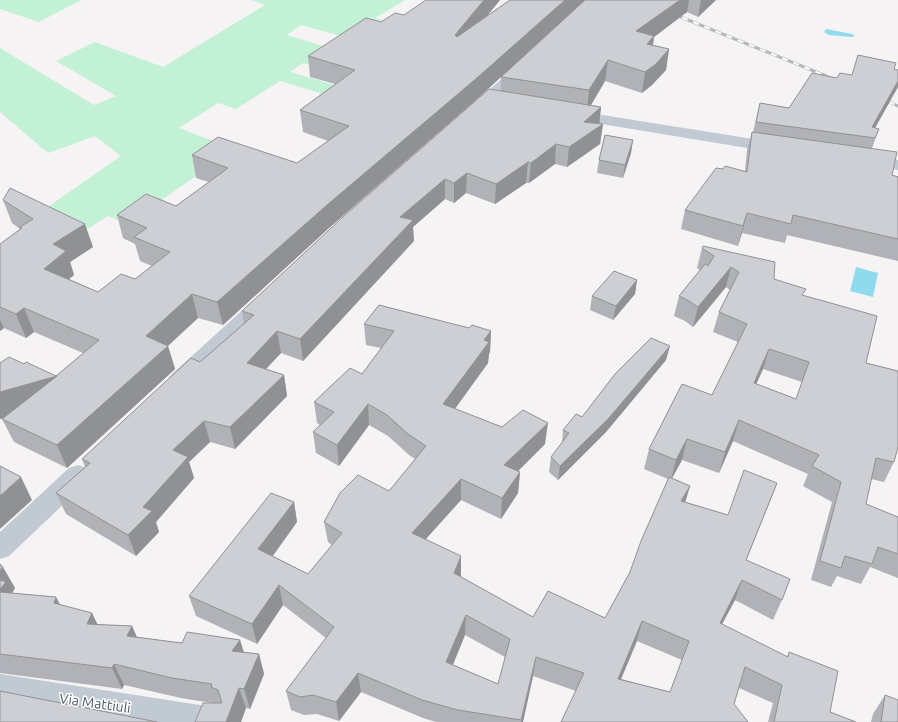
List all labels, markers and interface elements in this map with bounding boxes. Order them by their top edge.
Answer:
street label: Via Mattiuli [58,690,132,716]

